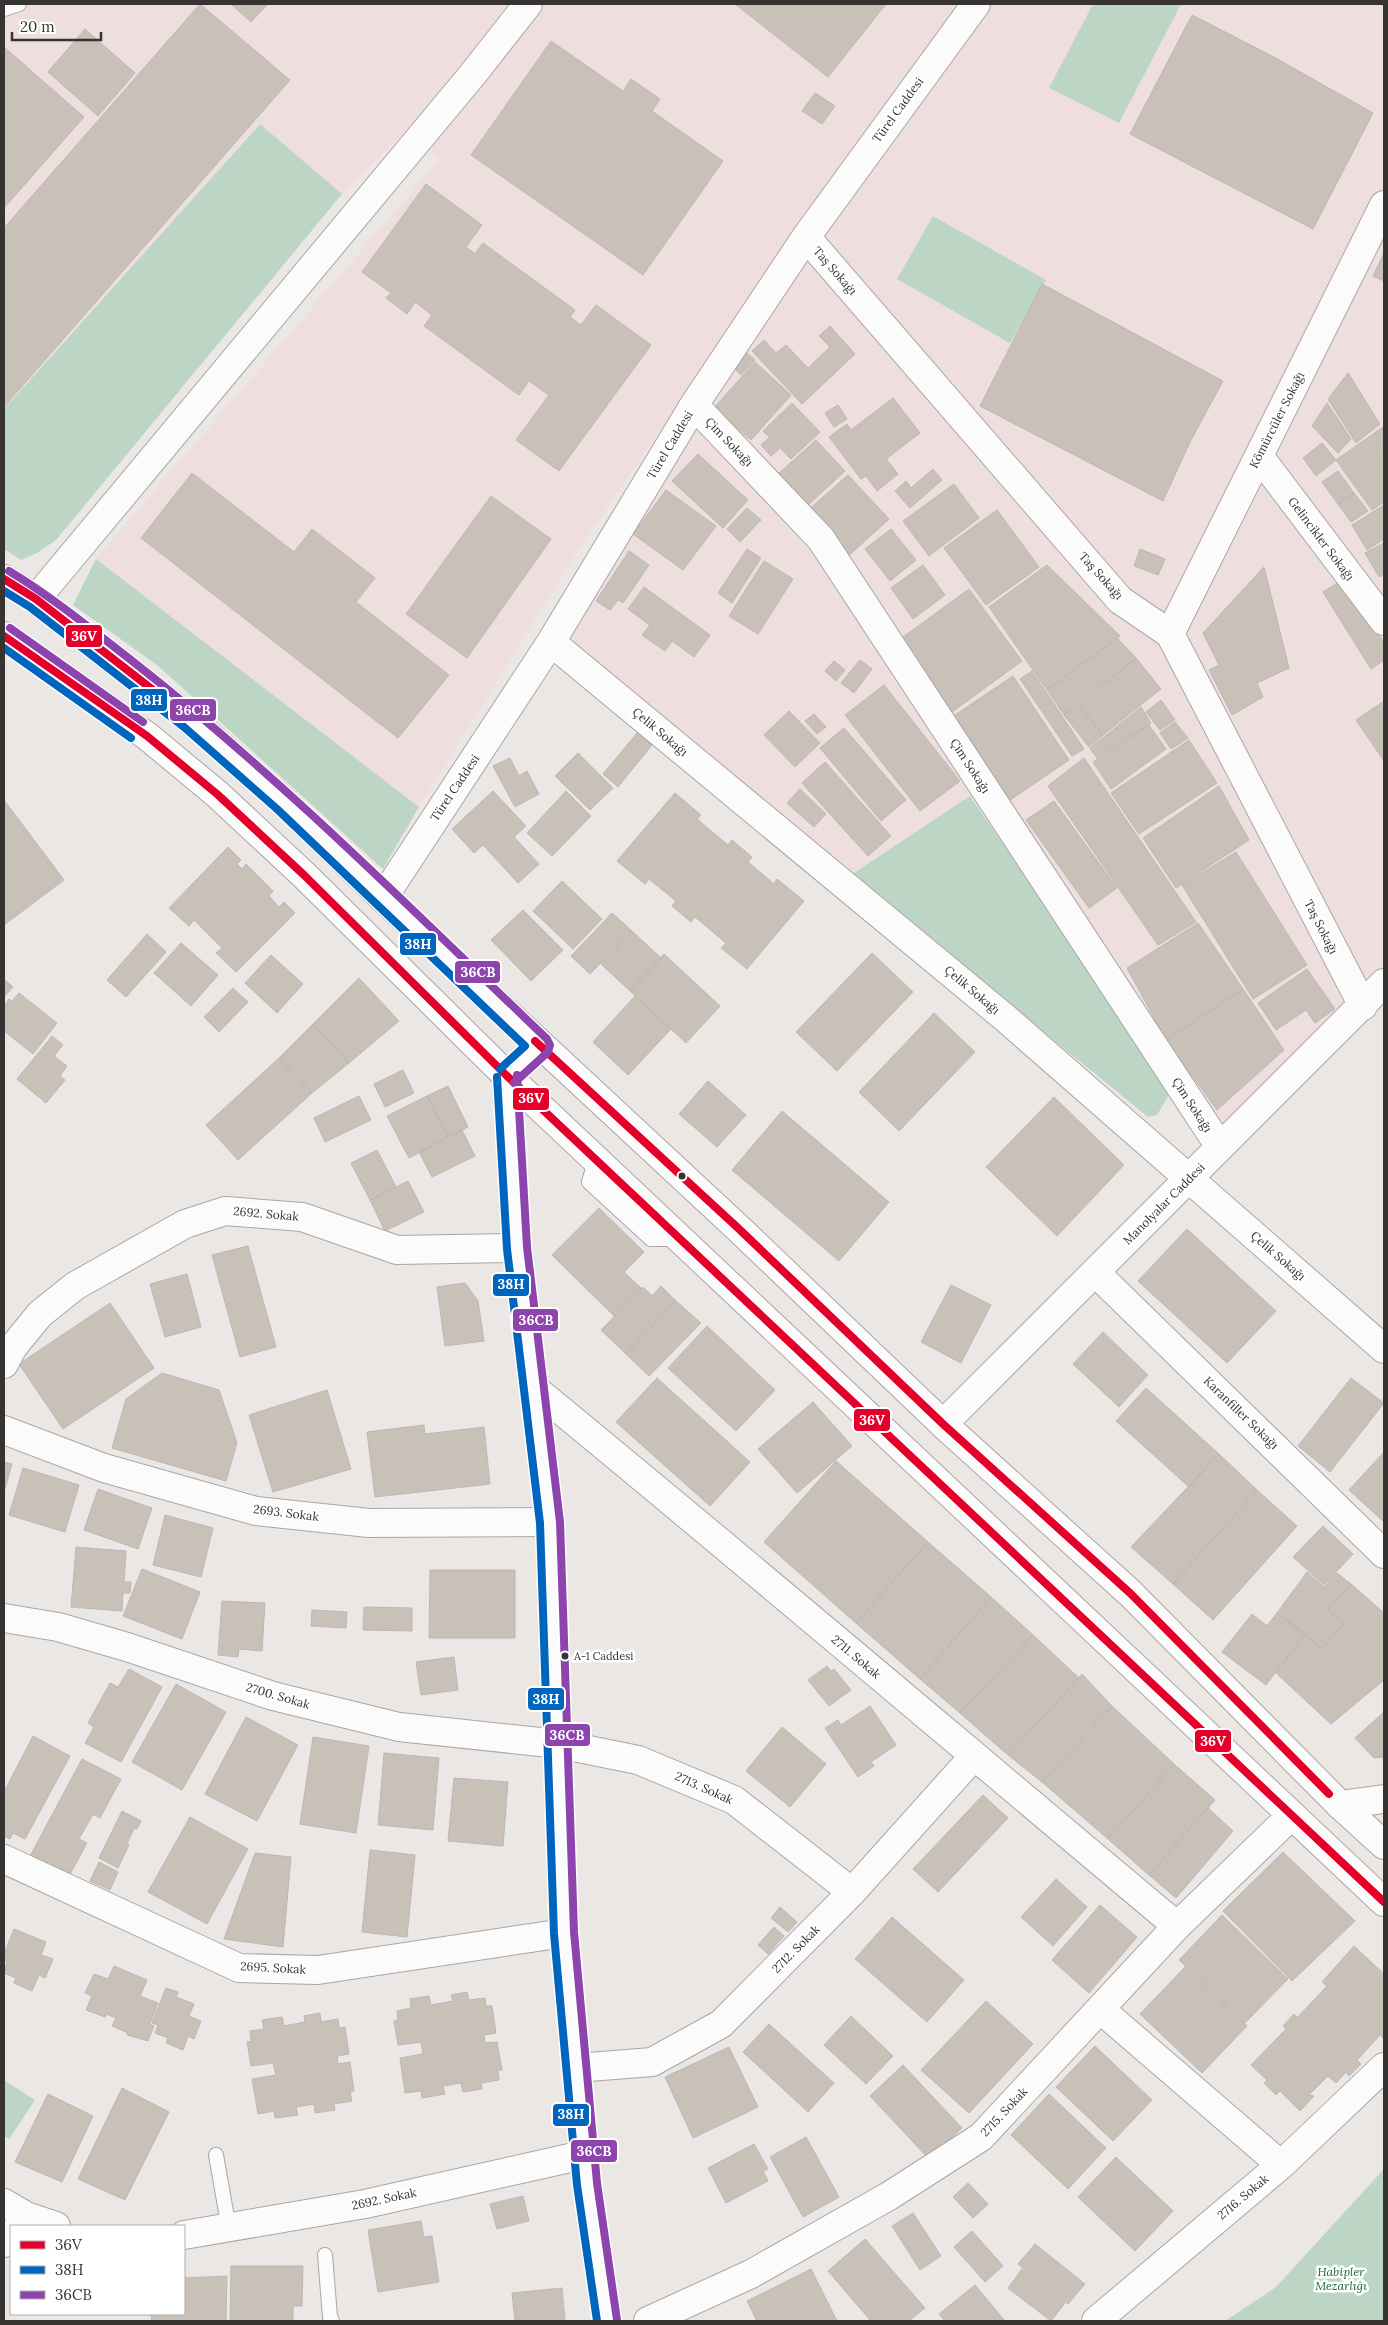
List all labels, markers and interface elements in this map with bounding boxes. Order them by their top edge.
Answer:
scale bar [12,10,101,42]
text: 20 m [20,17,55,36]
street label: Türel Caddesi [869,74,926,145]
street label: Taş Sokağı [810,243,860,298]
street label: Kömürcüler Sokağı [1246,369,1307,471]
street label: Türel Caddesi [643,408,696,482]
street label: Çim Sokağı [702,414,756,469]
street label: Gelincikler Sokağı [1285,494,1358,583]
street label: Taş Sokağı [1076,549,1127,603]
line badge: 36V [65,624,103,648]
text: 36V [71,627,97,645]
line badge: 38H [130,688,168,712]
text: 38H [135,691,163,709]
line badge: 36CB [169,698,217,722]
text: 36CB [176,701,210,719]
street label: Çelik Sokağı [629,704,691,759]
street label: Çim Sokağı [947,735,994,796]
street label: Türel Caddesi [427,752,482,824]
street label: Taş Sokağı [1301,897,1342,956]
line badge: 38H [399,932,437,956]
text: 38H [404,935,432,953]
line badge: 36CB [454,960,501,984]
street label: Çelik Sokağı [941,962,1003,1017]
text: 36CB [461,963,495,981]
street label: Çim Sokağı [1169,1074,1216,1135]
line badge: 36V [512,1087,550,1111]
text: 36V [518,1089,544,1107]
street label: Manolyalar Caddesi [1120,1160,1208,1248]
unlabelled marker [677,1171,687,1181]
street label: 2692. Sokak [233,1203,300,1224]
street label: Çelik Sokağı [1248,1228,1309,1284]
line badge: 38H [492,1273,530,1297]
text: 38H [497,1275,525,1293]
line badge: 36CB [512,1308,559,1332]
text: 36CB [519,1311,553,1329]
street label: Karanfiller Sokağı [1201,1373,1282,1452]
line badge: 36V [853,1408,891,1432]
text: 36V [859,1411,885,1429]
street label: 2693. Sokak [252,1501,320,1524]
street label: 2711. Sokak [829,1632,884,1682]
place label: A-1 Caddesi [573,1649,633,1663]
marker: A-1 Caddesi [560,1651,570,1661]
street label: 2700. Sokak [244,1679,312,1712]
line badge: 38H [527,1687,565,1711]
text: 38H [532,1690,560,1708]
line badge: 36CB [544,1723,591,1747]
text: 36CB [550,1726,584,1744]
line badge: 36V [1194,1729,1232,1753]
text: 36V [1200,1732,1226,1750]
street label: 2713. Sokak [673,1768,736,1807]
street label: 2712. Sokak [768,1921,823,1976]
street label: 2695. Sokak [240,1958,307,1977]
street label: 2715. Sokak [977,2084,1031,2139]
line badge: 38H [552,2103,590,2127]
text: 38H [557,2105,585,2123]
line badge: 36CB [570,2139,618,2163]
text: 36CB [577,2142,611,2160]
street label: 2716. Sokak [1214,2170,1272,2222]
street label: 2692. Sokak [350,2184,418,2213]
legend [10,2225,185,2315]
text: 36V [55,2235,83,2254]
text: 38H [55,2260,84,2279]
park label: Habipler Mezarlığı [1315,2264,1367,2293]
text: 36CB [55,2285,92,2304]

